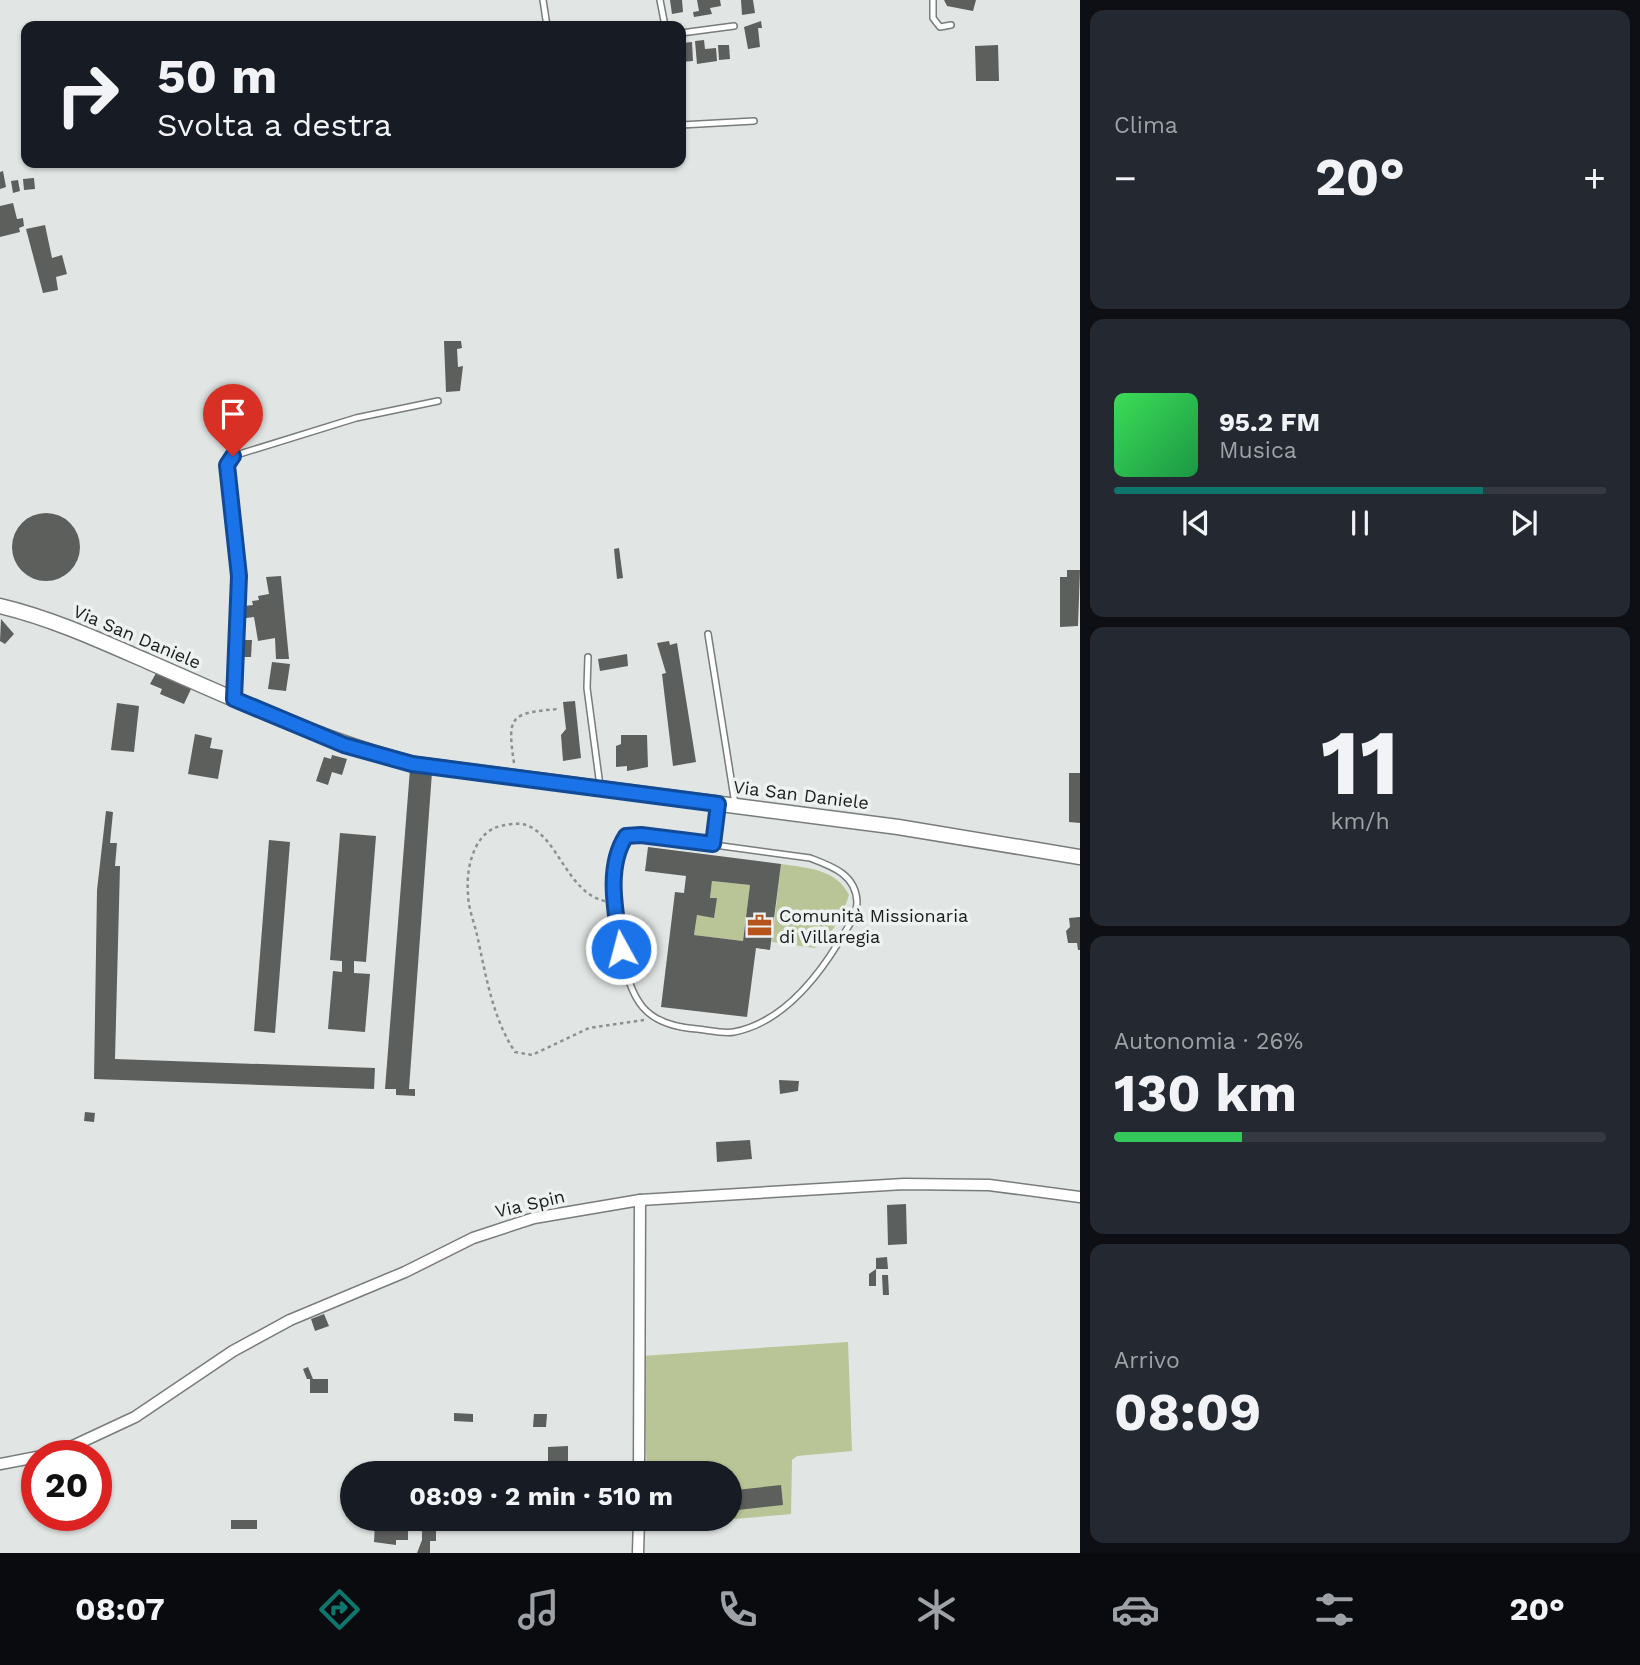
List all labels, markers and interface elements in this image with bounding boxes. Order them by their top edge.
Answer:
text: 50 m [157,47,277,105]
icon: right [42,49,133,140]
text: Svolta a destra [157,106,392,144]
text: Clima [1114,112,1178,139]
text: 20° [1315,147,1405,208]
text: − [1114,156,1137,200]
text: + [1583,156,1606,200]
pin [203,384,263,456]
icon: arrive [214,395,252,433]
text: 95.2 FM [1219,407,1320,437]
text: Musica [1219,437,1297,464]
icon: previous [1177,504,1215,542]
icon: pause [1341,504,1379,542]
icon: next [1505,504,1543,542]
street label: Via San Daniele [70,600,204,673]
text: 11 [1321,709,1399,816]
street label: Via San Daniele [732,776,870,813]
text: km/h [1330,808,1390,835]
place label: Comunità Missionaria di Villaregia [779,905,968,947]
position arrow [584,912,658,986]
office icon: Comunità Missionaria di Villaregia [745,912,773,940]
text: Autonomia · 26% [1114,1028,1303,1055]
text: 130 km [1114,1063,1297,1124]
street label: Via Spin [493,1185,567,1222]
text: Arrivo [1114,1347,1180,1374]
text: 08:09 [1114,1382,1261,1443]
speed limit sign: 20 [21,1440,112,1531]
text: 08:09 · 2 min · 510 m [409,1481,673,1511]
icon: directions [315,1585,364,1634]
icon: music [514,1585,563,1634]
icon: phone [713,1585,762,1634]
icon: climate [912,1585,961,1634]
icon: car [1111,1585,1160,1634]
icon: filters [1310,1585,1359,1634]
text: 08:07 [75,1590,165,1628]
text: 20° [1509,1590,1565,1628]

